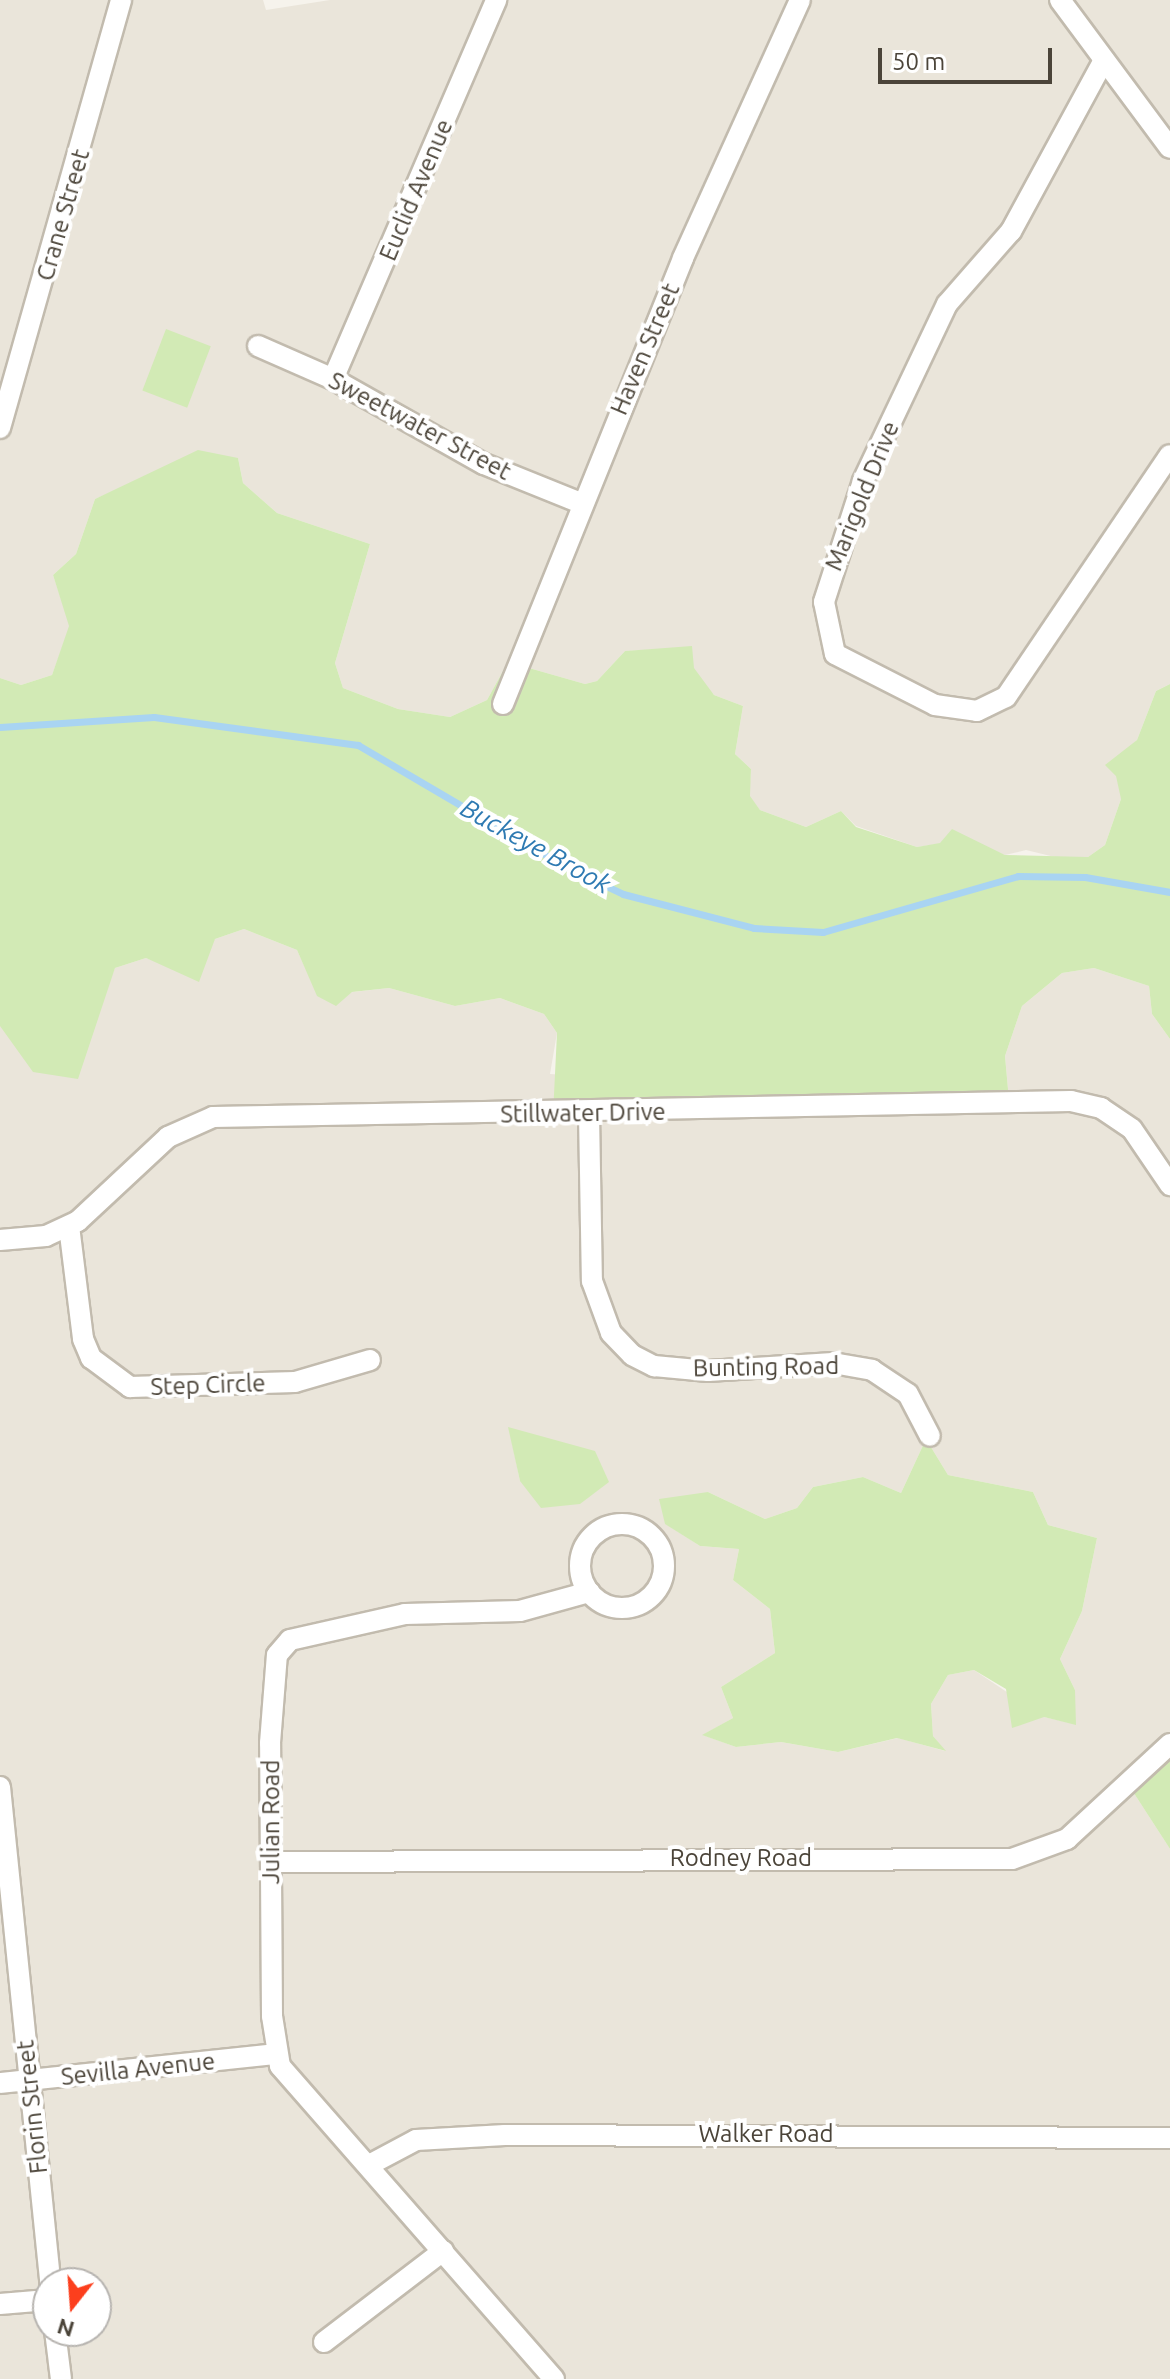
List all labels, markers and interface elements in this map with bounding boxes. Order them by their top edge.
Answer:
scale bar [882,32,1056,82]
text: 50 m [892,48,945,75]
street label: Euclid Avenue [373,115,459,265]
street label: Crane Street [30,146,96,284]
street label: Haven Street [604,279,686,419]
street label: Sweetwater Street [324,366,516,486]
street label: Marigold Drive [819,417,905,575]
water label: Buckeye Brook [455,792,617,900]
street label: Stillwater Drive [500,1097,666,1129]
street label: Bunting Road [693,1351,839,1383]
street label: Step Circle [150,1369,266,1401]
street label: Julian Road [257,1760,285,1884]
street label: Rodney Road [670,1844,812,1872]
street label: Florin Street [11,2039,53,2175]
street label: Sevilla Avenue [60,2047,216,2091]
street label: Walker Road [698,2120,834,2148]
north arrow [32,2267,112,2347]
text: N [54,2314,77,2343]

